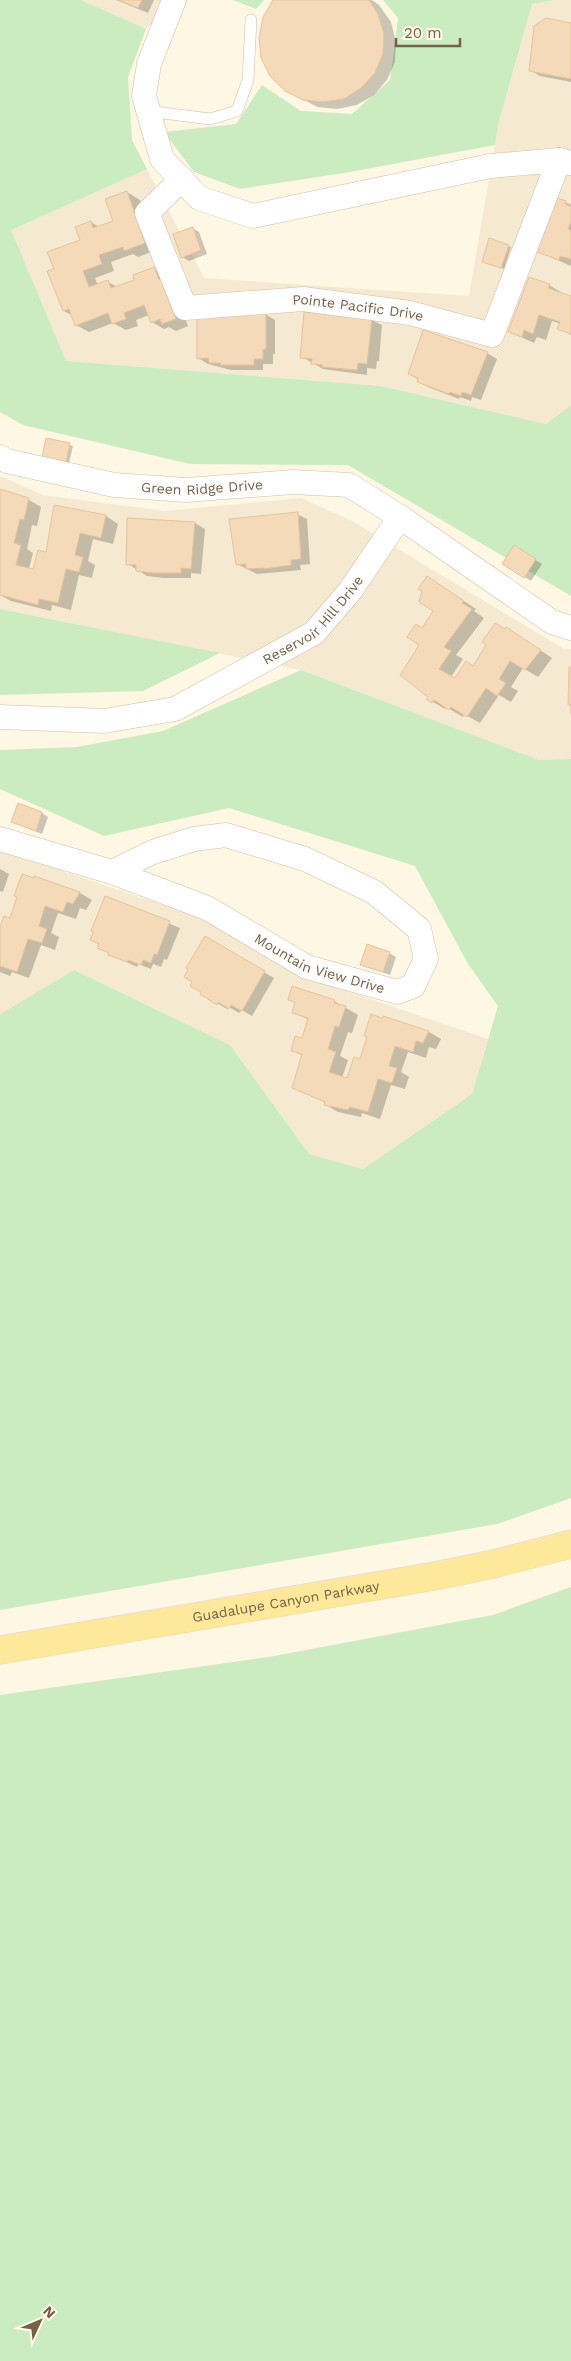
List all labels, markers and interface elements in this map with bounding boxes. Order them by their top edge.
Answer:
scale bar [396,15,460,47]
text: 20 m [404,24,442,42]
street label: Pointe Pacific Drive [292,291,426,324]
street label: Green Ridge Drive [141,476,264,498]
street label: Reservoir Hill Drive [260,572,366,668]
street label: Mountain View Drive [252,930,387,996]
street label: Guadalupe Canyon Parkway [191,1577,381,1625]
north arrow [15,2296,65,2346]
text: N [40,2303,59,2321]

